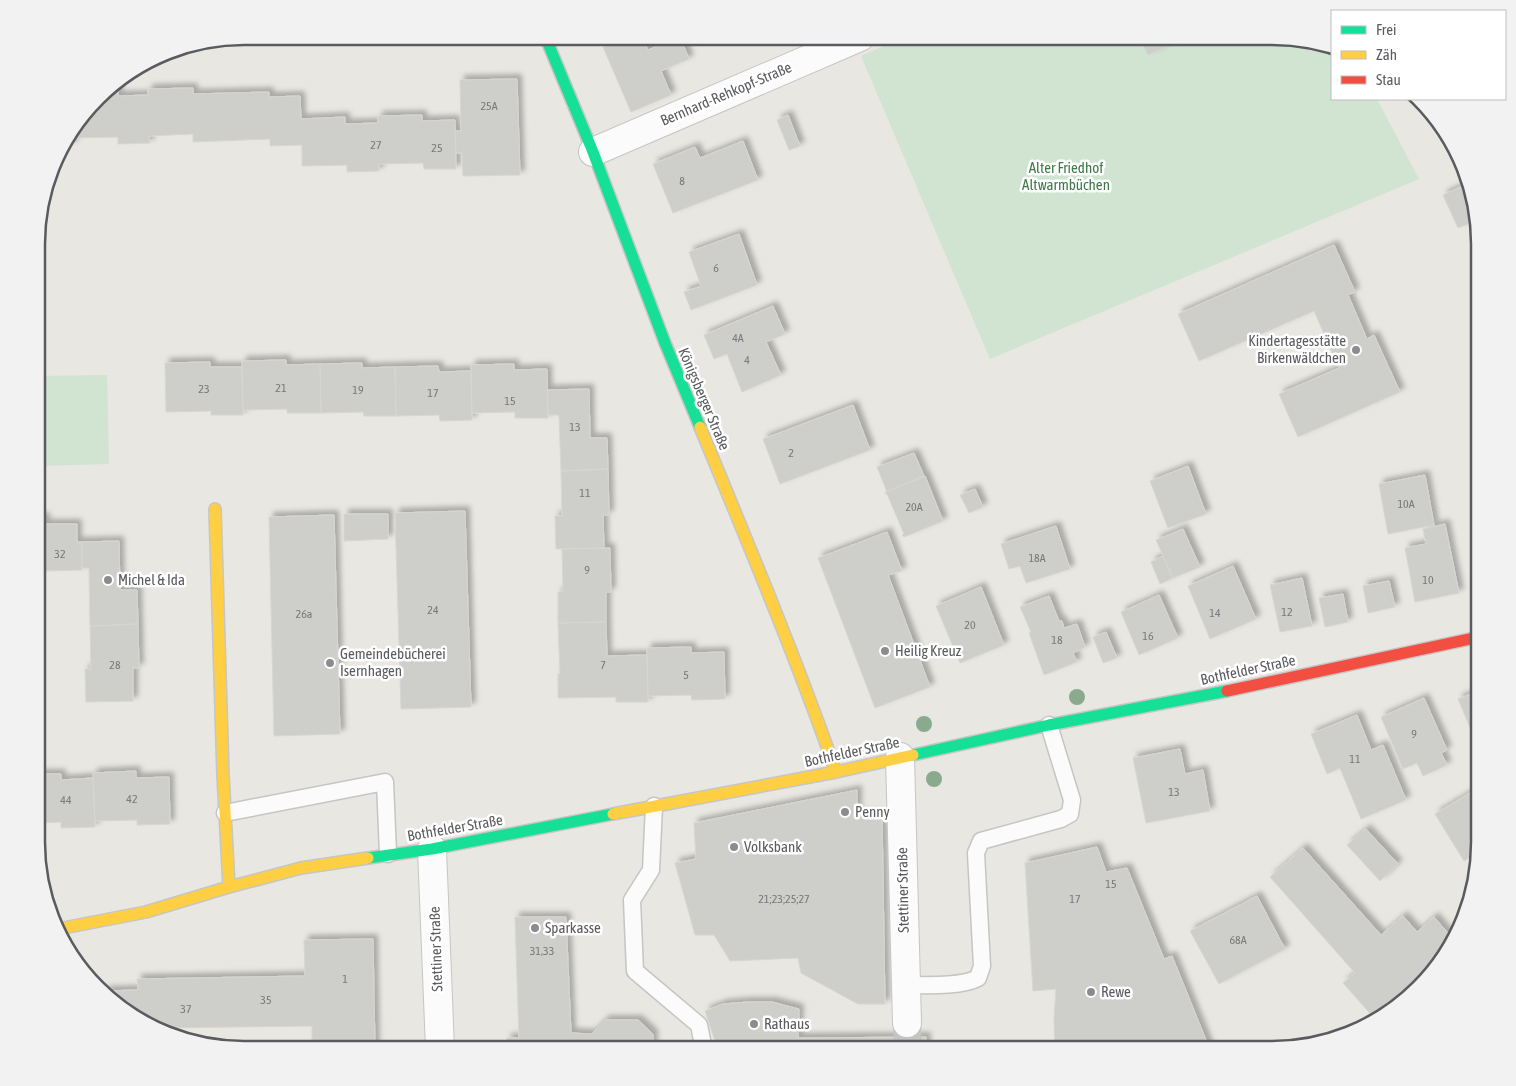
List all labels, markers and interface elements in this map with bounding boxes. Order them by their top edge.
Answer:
legend [1331,10,1506,100]
text: Frei [1376,21,1396,38]
text: Zäh [1376,46,1397,63]
street label: Bernhard-Rehkopf-Straße [658,58,794,129]
text: Stau [1376,71,1401,88]
house number: 25A [480,99,498,113]
house number: 27 [370,138,382,152]
house number: 25 [431,141,443,155]
park label: Alter Friedhof Altwarmbüchen [1022,159,1110,193]
house number: 8 [679,174,685,188]
house number: 6 [713,261,719,275]
house number: 4A [732,331,744,345]
place label: Kindertagesstätte Birkenwäldchen [1248,332,1346,366]
marker: Kindertagesstätte Birkenwäldchen [1350,344,1362,356]
street label: Königsberger Straße [675,345,734,453]
house number: 4 [744,353,750,367]
house number: 21 [275,381,287,395]
house number: 23 [198,382,210,396]
house number: 19 [352,383,364,397]
house number: 17 [427,386,439,400]
house number: 15 [504,394,516,408]
house number: 13 [569,420,581,434]
house number: 2 [788,446,794,460]
house number: 11 [579,486,591,500]
house number: 10A [1397,497,1415,511]
house number: 20A [905,500,923,514]
house number: 32 [54,547,66,561]
house number: 18A [1028,551,1046,565]
house number: 9 [584,563,590,577]
place label: Michel & Ida [118,571,185,588]
house number: 10 [1422,573,1434,587]
marker: Michel & Ida [102,574,114,586]
house number: 24 [427,603,439,617]
house number: 12 [1281,605,1293,619]
house number: 14 [1209,606,1221,620]
house number: 26a [296,607,312,621]
house number: 20 [964,618,976,632]
house number: 16 [1142,629,1154,643]
house number: 18 [1051,633,1063,647]
place label: Heilig Kreuz [895,642,962,659]
place label: Gemeindebücherei Isernhagen [340,645,446,679]
marker: Heilig Kreuz [879,645,891,657]
street label: Bothfelder Straße [1199,651,1297,688]
marker: Gemeindebücherei Isernhagen [324,657,336,669]
house number: 28 [109,658,121,672]
house number: 7 [600,658,606,672]
house number: 5 [683,668,689,682]
house number: 9 [1411,727,1417,741]
street label: Bothfelder Straße [803,733,901,770]
house number: 11 [1349,752,1361,766]
house number: 13 [1168,785,1180,799]
house number: 42 [126,792,138,806]
house number: 44 [60,793,72,807]
place label: Penny [855,803,890,820]
marker: Penny [839,806,851,818]
street label: Bothfelder Straße [406,811,504,844]
place label: Volksbank [744,838,802,855]
marker: Volksbank [728,841,740,853]
street label: Stettiner Straße [893,847,912,933]
house number: 15 [1105,877,1117,891]
house number: 21;23;25;27 [758,892,810,906]
house number: 17 [1069,892,1081,906]
street label: Stettiner Straße [426,906,445,992]
place label: Sparkasse [545,919,601,936]
marker: Sparkasse [529,922,541,934]
house number: 68A [1229,933,1247,947]
house number: 31,33 [530,944,554,958]
house number: 1 [342,972,348,986]
place label: Rewe [1101,983,1131,1000]
marker: Rewe [1085,986,1097,998]
house number: 35 [260,993,272,1007]
house number: 37 [180,1002,192,1016]
place label: Rathaus [764,1015,810,1032]
marker: Rathaus [748,1018,760,1030]

